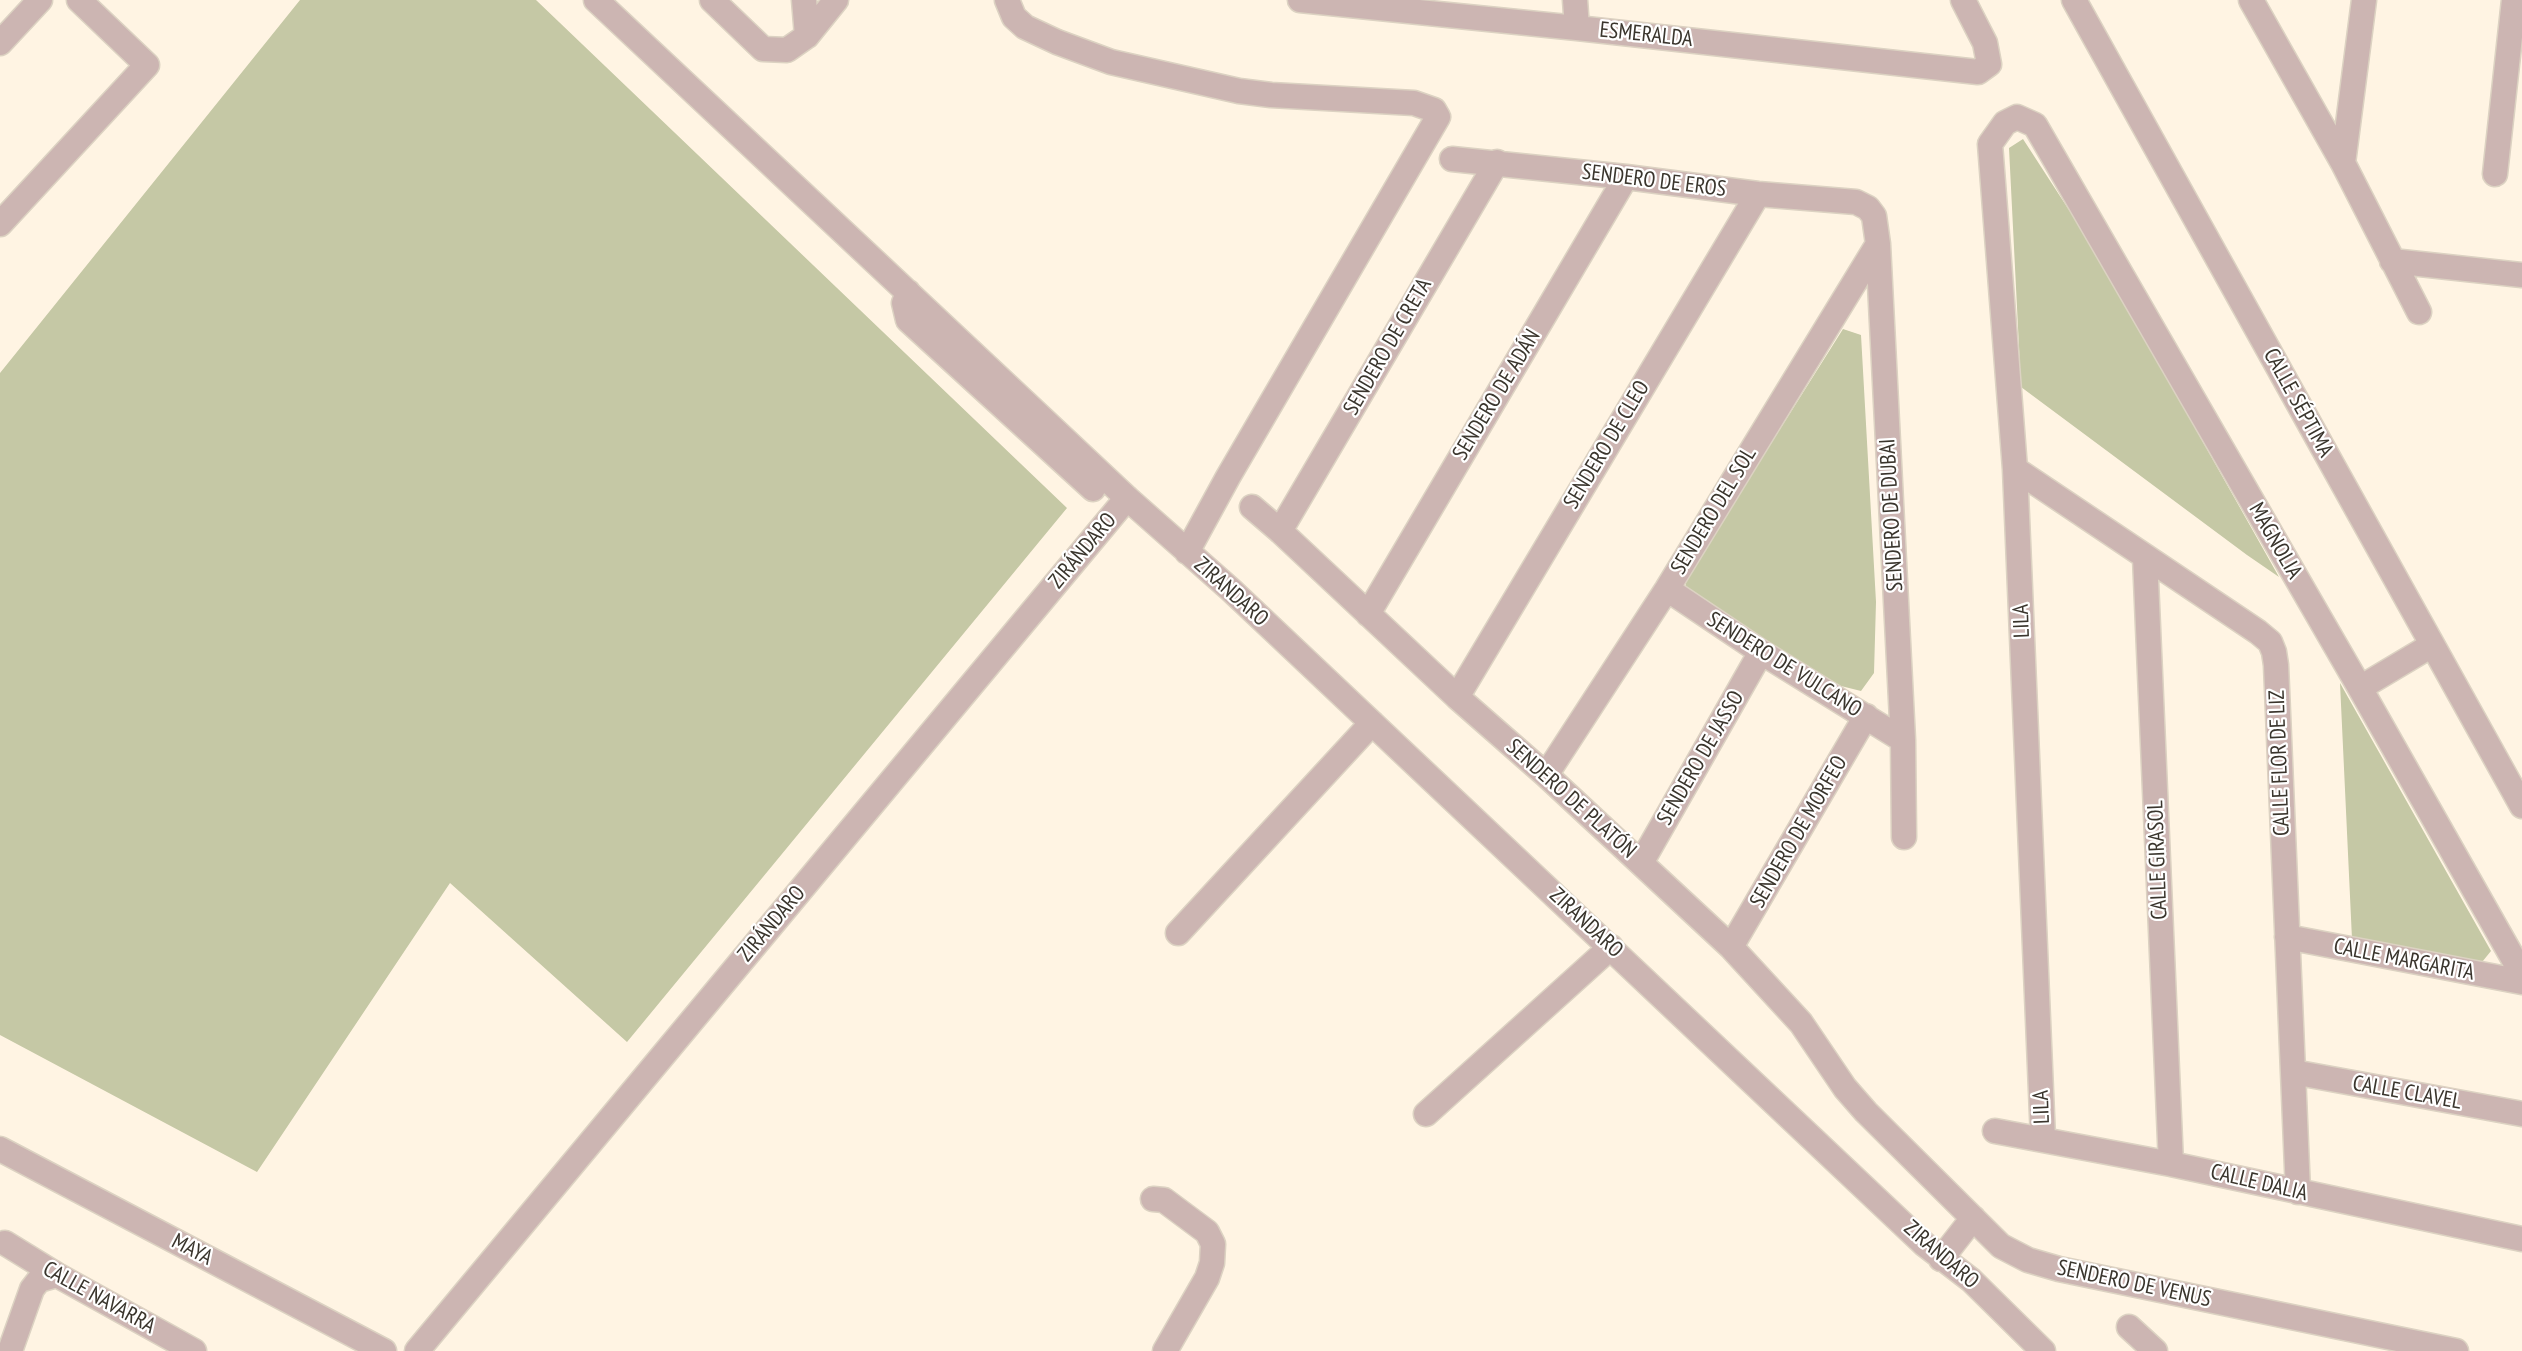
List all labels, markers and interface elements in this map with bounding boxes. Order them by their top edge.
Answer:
street label: ESMERALDA [1598,17,1694,53]
street label: SENDERO DE EROS [1580,159,1728,203]
street label: SENDERO DE CRETA [1338,274,1438,420]
street label: SENDERO DE ADÁN [1448,325,1546,465]
street label: CALLE SÉPTIMA [2257,344,2339,462]
street label: SENDERO DE CLEO [1558,376,1656,514]
street label: SENDERO DE DUBAI [1875,438,1909,592]
street label: SENDERO DEL SOL [1666,443,1762,579]
street label: MAGNOLIA [2243,498,2307,584]
street label: ZIRÁNDARO [1044,508,1122,594]
street label: ZIRANDARO [1189,552,1273,632]
street label: LILA [2008,604,2036,638]
street label: SENDERO DE VULCANO [1702,607,1866,723]
street label: SENDERO DE JASSO [1652,686,1750,830]
street label: CALLE FLOR DE LIZ [2264,690,2296,836]
street label: SENDERO DE PLATÓN [1501,734,1641,864]
street label: SENDERO DE MORFEO [1745,751,1853,913]
street label: CALLE GIRASOL [2143,800,2173,920]
street label: ZIRÁNDARO [733,881,811,967]
street label: ZIRANDARO [1544,882,1628,964]
street label: CALLE MARGARITA [2331,933,2477,987]
street label: CALLE CLAVEL [2351,1070,2463,1116]
street label: LILA [2028,1090,2056,1124]
street label: CALLE DALIA [2208,1159,2310,1207]
street label: ZIRANDARO [1898,1215,1984,1295]
street label: MAYA [167,1228,217,1272]
street label: SENDERO DE VENUS [2055,1255,2213,1313]
street label: CALLE NAVARRA [38,1256,160,1340]

